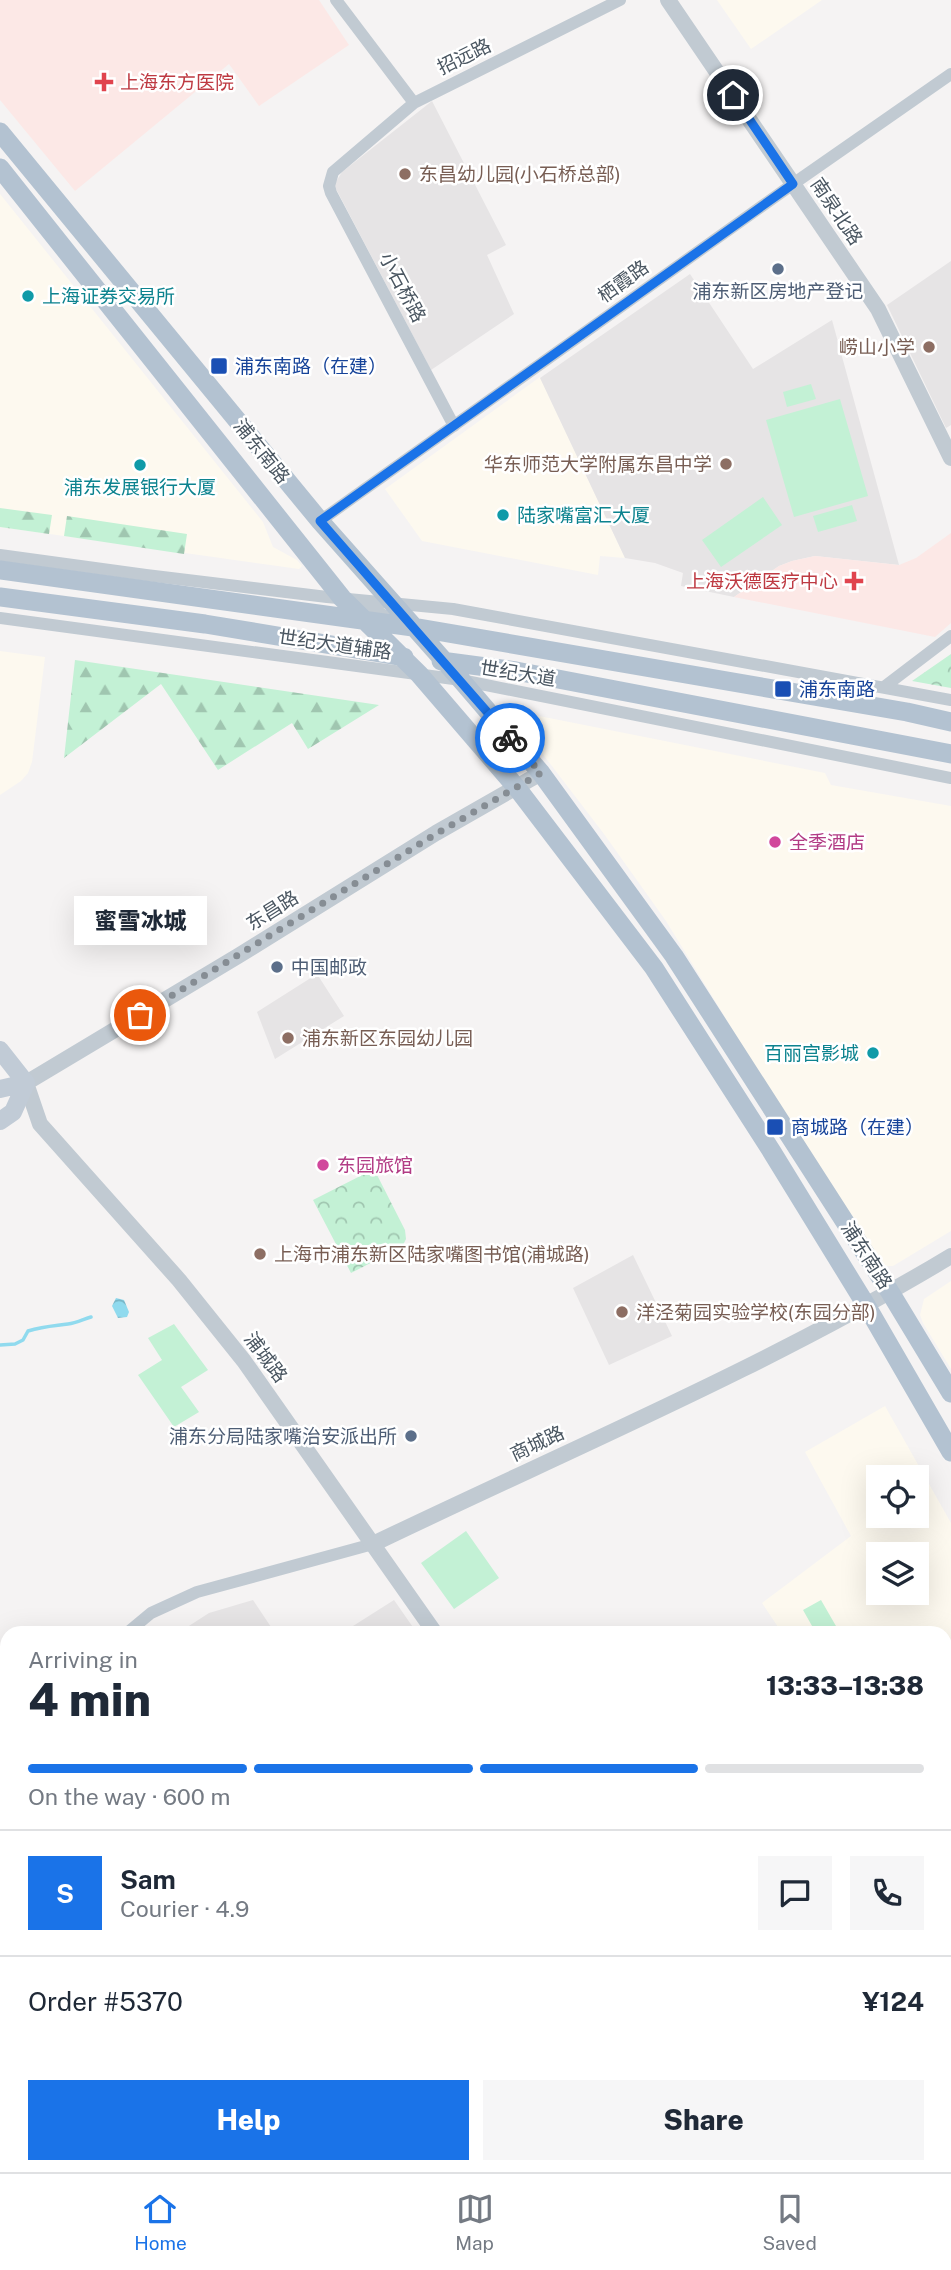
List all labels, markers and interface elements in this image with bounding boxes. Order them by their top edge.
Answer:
street label: 招远路 [434,34,494,78]
pin [703,65,763,125]
place label: 上海东方医院 [120,71,234,93]
marker: 上海东方医院 [94,72,114,92]
icon: home [714,76,752,114]
place label: 东昌幼儿园(小石桥总部) [419,163,621,185]
marker: 东昌幼儿园(小石桥总部) [397,166,413,182]
street label: 南泉北路 [807,173,867,249]
street label: 小石桥路 [375,248,431,326]
street label: 栖霞路 [593,255,653,307]
marker: 浦东新区房地产登记 [770,261,786,277]
place label: 浦东新区房地产登记 [692,280,864,302]
place label: 上海证券交易所 [42,285,175,307]
marker: 上海证券交易所 [20,288,36,304]
place label: 崂山小学 [839,336,915,358]
marker: 崂山小学 [921,339,937,355]
place label: 浦东南路（在建） [235,355,387,377]
marker: 浦东南路（在建） [209,356,229,376]
street label: 浦东南路 [230,415,294,487]
place label: 华东师范大学附属东昌中学 [484,453,712,475]
marker: 华东师范大学附属东昌中学 [718,456,734,472]
marker: 浦东发展银行大厦 [132,457,148,473]
place label: 浦东发展银行大厦 [64,476,216,498]
place label: 陆家嘴富汇大厦 [517,504,650,526]
marker: 陆家嘴富汇大厦 [495,507,511,523]
place label: 上海沃德医疗中心 [686,570,838,592]
marker: 上海沃德医疗中心 [844,571,864,591]
street label: 世纪大道辅路 [277,625,393,663]
street label: 世纪大道 [479,656,557,690]
place label: 浦东南路 [799,678,875,700]
marker: 浦东南路 [773,679,793,699]
courier [475,703,545,773]
icon: bike [491,719,529,757]
place label: 全季酒店 [789,831,865,853]
marker: 全季酒店 [767,834,783,850]
street label: 东昌路 [242,886,302,934]
callout: 蜜雪冰城 [74,896,206,945]
text: 蜜雪冰城 [95,907,187,934]
place label: 中国邮政 [291,956,367,978]
marker: 中国邮政 [269,959,285,975]
pin [110,985,170,1045]
icon: bag [121,996,159,1034]
place label: 浦东新区东园幼儿园 [302,1027,473,1049]
marker: 浦东新区东园幼儿园 [280,1030,296,1046]
place label: 百丽宫影城 [764,1042,859,1064]
marker: 百丽宫影城 [865,1045,881,1061]
place label: 商城路（在建） [791,1116,924,1138]
marker: 商城路（在建） [765,1117,785,1137]
place label: 东园旅馆 [337,1154,413,1176]
marker: 东园旅馆 [315,1157,331,1173]
street label: 浦东南路 [837,1217,897,1293]
place label: 上海市浦东新区陆家嘴图书馆(浦城路) [274,1243,590,1265]
marker: 上海市浦东新区陆家嘴图书馆(浦城路) [252,1246,268,1262]
place label: 洋泾菊园实验学校(东园分部) [636,1301,876,1323]
marker: 洋泾菊园实验学校(东园分部) [614,1304,630,1320]
street label: 浦城路 [240,1328,292,1386]
street label: 商城路 [507,1421,567,1465]
place label: 浦东分局陆家嘴治安派出所 [169,1425,397,1447]
marker: 浦东分局陆家嘴治安派出所 [403,1428,419,1444]
map controls [866,1465,929,1605]
button: locate [866,1465,929,1528]
button: layers [866,1542,929,1605]
text: Arriving in [28,1646,138,1673]
text: 13:33–13:38 [766,1670,924,1701]
text: 4 min [28,1672,151,1726]
text: On the way · 600 m [28,1783,230,1810]
button: chat [758,1856,832,1930]
button: phone [850,1856,924,1930]
text: Sam [120,1864,176,1895]
text: S [56,1878,74,1909]
text: Courier · 4.9 [120,1895,249,1922]
text: Order #5370 [28,1986,183,2017]
text: ¥124 [862,1986,924,2017]
button: Help [28,2080,469,2160]
button: Share [483,2080,924,2160]
tab: Home [134,2190,187,2254]
tab: Map [455,2190,494,2254]
tab: Saved [762,2190,817,2254]

